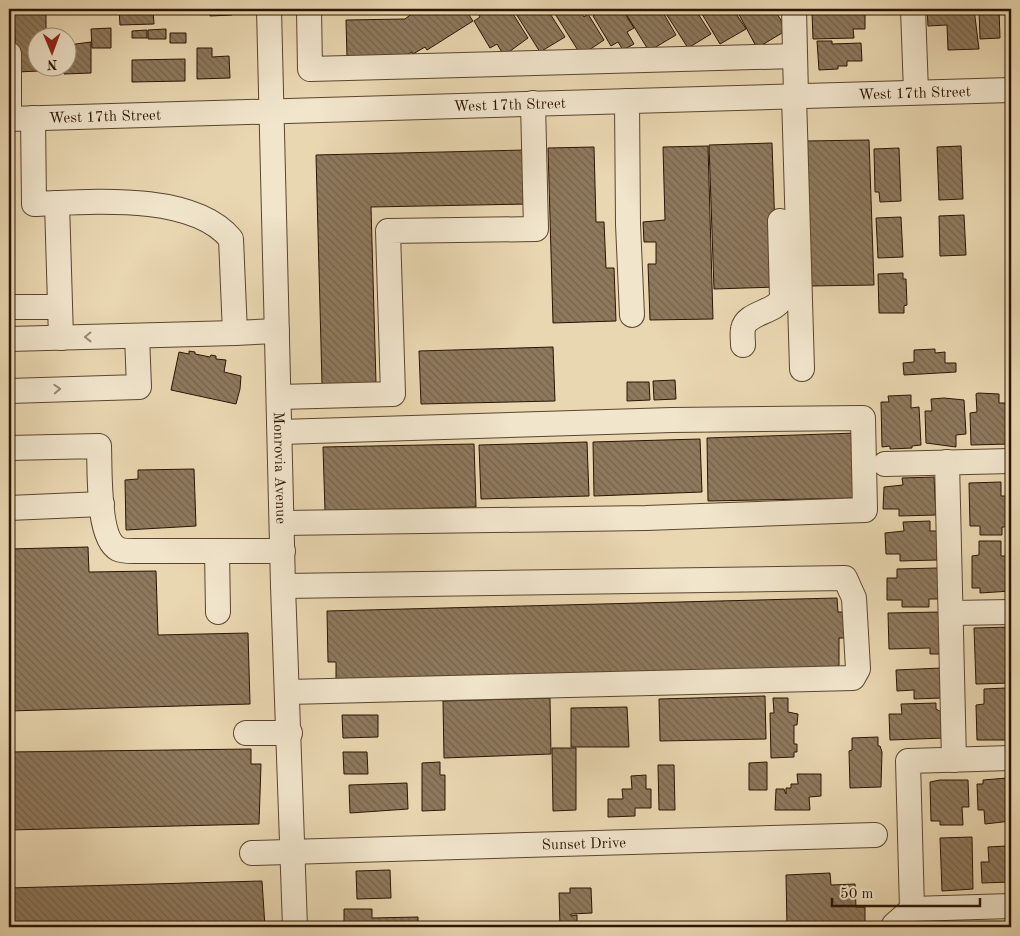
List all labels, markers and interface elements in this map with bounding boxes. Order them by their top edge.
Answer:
north arrow [28,28,78,78]
text: N [46,57,58,71]
street label: West 17th Street [858,85,971,103]
street label: West 17th Street [453,97,566,115]
street label: West 17th Street [49,109,161,127]
one-way arrow [84,332,92,342]
one-way arrow [54,384,62,395]
street label: Monrovia Avenue [270,412,287,524]
street label: Sunset Drive [542,836,626,854]
scale bar [832,876,980,908]
text: 50 m [840,887,874,902]

